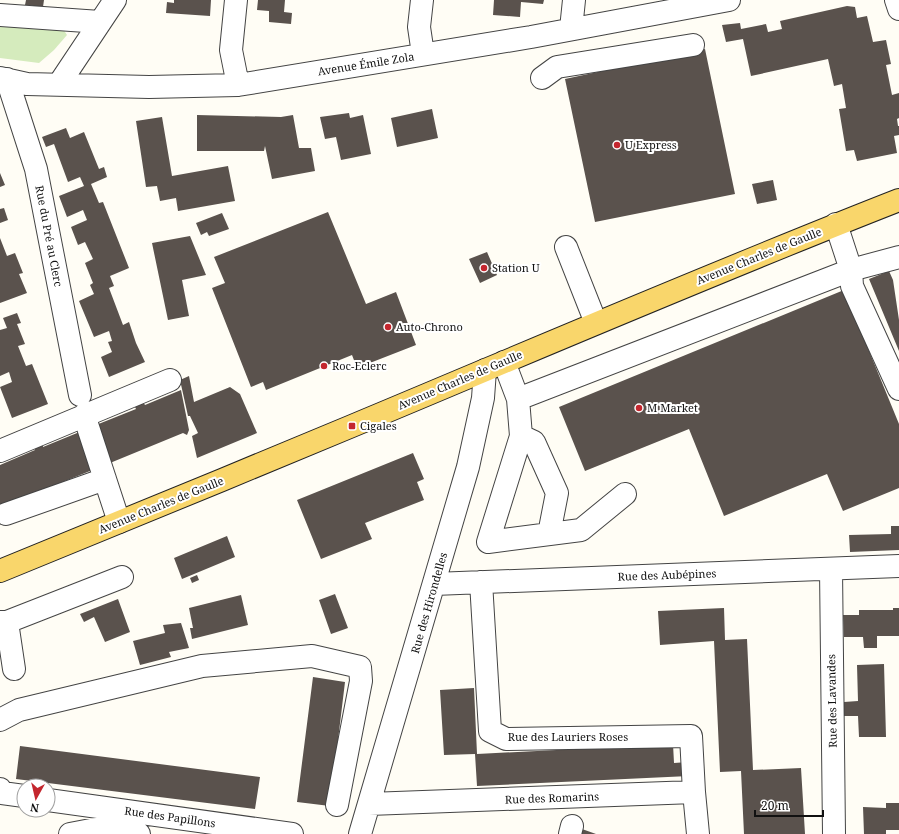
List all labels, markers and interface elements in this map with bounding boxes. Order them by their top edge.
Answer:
street label: Avenue Émile Zola [317,48,415,79]
place label: U Express [625,137,677,152]
marker: U Express [612,140,622,150]
street label: Rue du Pré au Clerc [32,184,67,288]
street label: Avenue Charles de Gaulle [694,224,824,288]
place label: Station U [492,260,540,275]
marker: Station U [479,263,489,273]
place label: Auto-Chrono [396,319,463,334]
marker: Auto-Chrono [383,322,393,332]
street label: Avenue Charles de Gaulle [395,346,524,413]
place label: Roc-Eclerc [332,358,387,373]
marker: Roc-Eclerc [319,361,329,371]
place label: M Market [647,400,698,415]
marker: M Market [634,403,644,413]
place label: Cigales [360,418,397,433]
marker: Cigales [347,421,357,431]
street label: Avenue Charles de Gaulle [96,473,226,537]
street label: Rue des Hirondelles [407,550,450,655]
street label: Rue des Aubépines [617,565,717,584]
street label: Rue des Lavandes [823,654,840,748]
street label: Rue des Lauriers Roses [508,729,628,744]
north arrow [16,778,56,818]
street label: Rue des Romarins [505,788,599,807]
scale bar [755,792,823,818]
text: 20 m [761,797,789,814]
text: N [29,800,40,816]
street label: Rue des Papillons [124,803,217,830]

